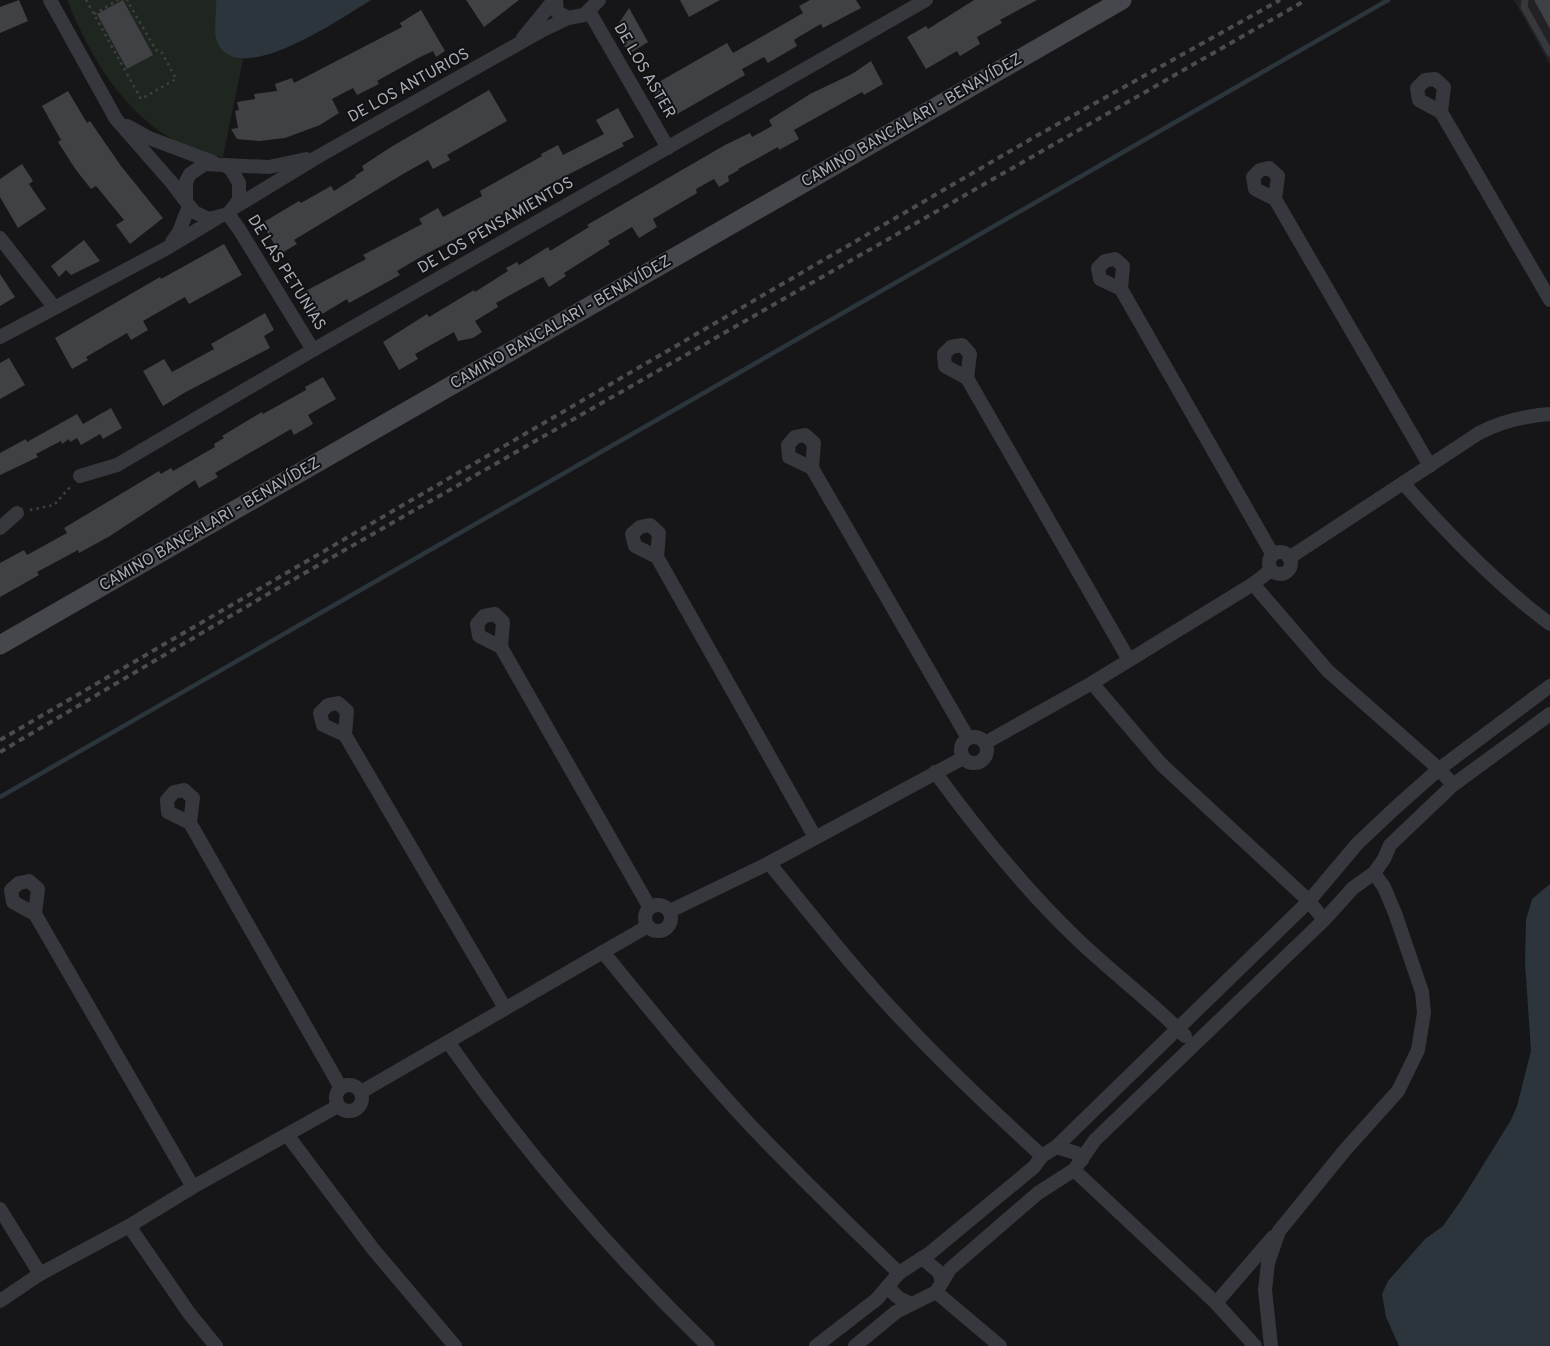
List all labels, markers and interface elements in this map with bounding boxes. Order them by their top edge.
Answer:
street label: DE LOS ASTER [609,20,679,122]
street label: DE LOS ANTURIOS [345,44,473,128]
street label: CAMINO BANCALARI - BENAVÍDEZ [797,48,1026,193]
street label: DE LOS PENSAMIENTOS [415,173,577,279]
street label: DE LAS PETUNIAS [242,211,330,335]
street label: CAMINO BANCALARI - BENAVÍDEZ [446,250,675,395]
street label: CAMINO BANCALARI - BENAVÍDEZ [95,452,324,597]

